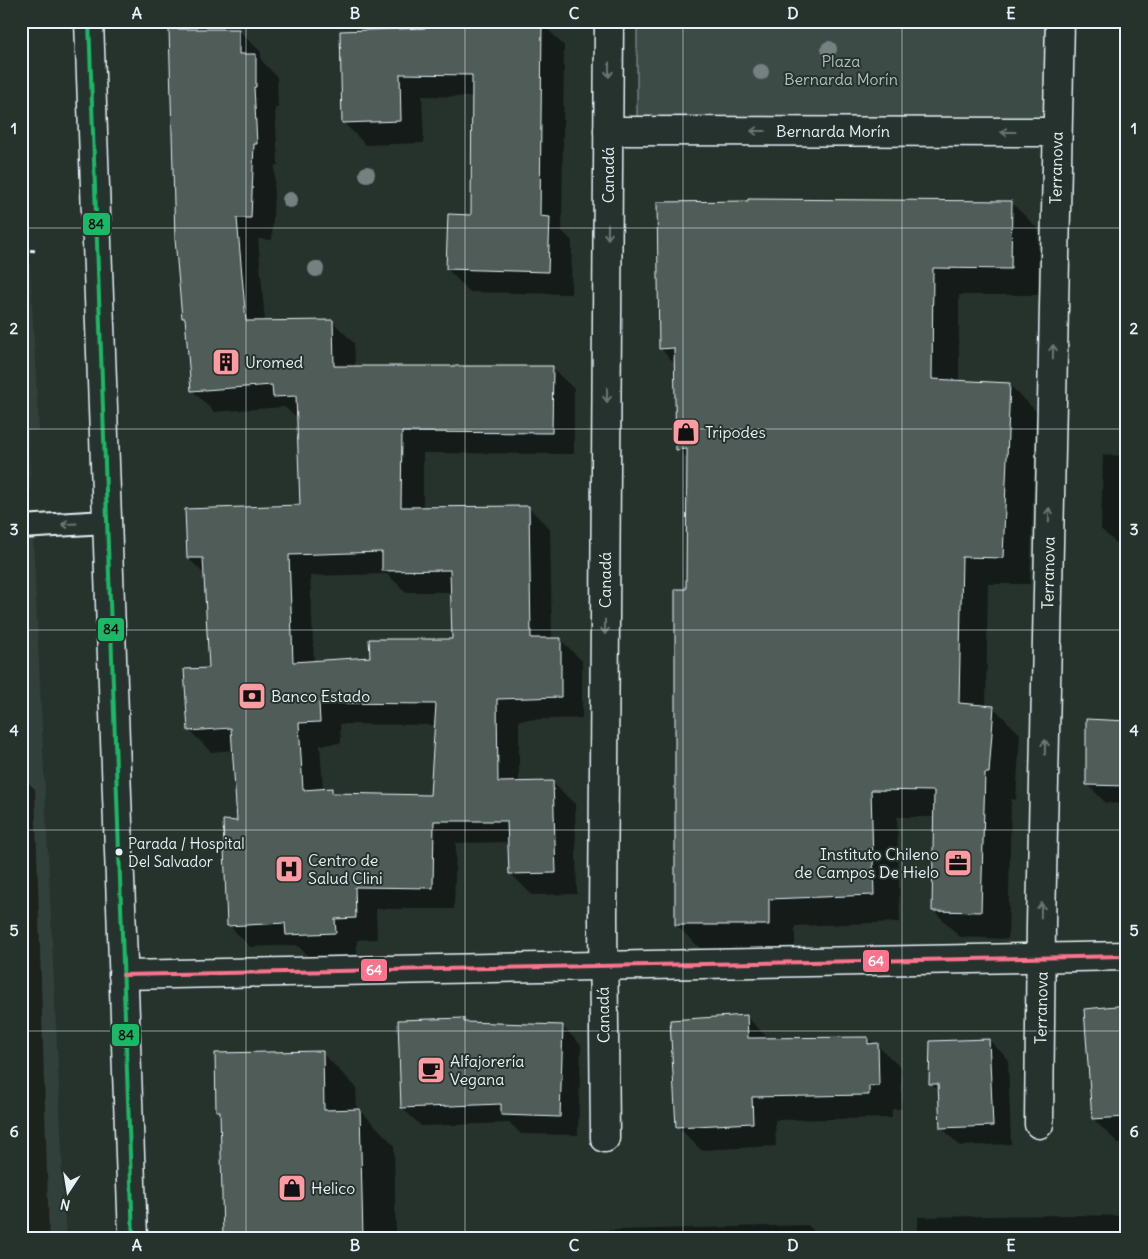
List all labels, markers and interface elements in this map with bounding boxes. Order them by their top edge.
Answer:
text: A [132,3,142,23]
text: B [350,3,361,23]
text: C [569,3,580,23]
text: D [787,3,799,23]
text: E [1006,3,1016,23]
park label: Plaza Bernarda Morín [784,51,898,89]
one-way arrow [604,62,614,78]
text: 1 [11,118,17,138]
text: 1 [1131,118,1137,138]
street label: Bernarda Morín [776,121,890,141]
one-way arrow [751,126,767,136]
one-way arrow [1001,127,1017,137]
street label: Terranova [1045,131,1067,205]
street label: Canadá [598,147,618,203]
line badge: 84 [82,212,111,236]
text: 84 [88,215,104,233]
one-way arrow [603,224,613,240]
text: 2 [10,318,19,338]
text: 2 [1130,318,1139,338]
one-way arrow [1048,345,1057,361]
building icon: Uromed [211,347,241,377]
place label: Uromed [245,352,303,372]
one-way arrow [602,386,612,403]
shop icon: Tripodes [671,417,701,447]
place label: Tripodes [705,422,766,442]
one-way arrow [1044,507,1054,524]
text: 3 [9,519,19,539]
text: 3 [1129,519,1139,539]
one-way arrow [62,520,78,529]
street label: Terranova [1037,536,1059,610]
street label: Canadá [595,552,615,608]
line badge: 84 [97,617,125,642]
one-way arrow [600,619,610,635]
text: 84 [103,620,119,638]
bank icon: Banco Estado [237,681,267,711]
place label: Banco Estado [271,686,370,706]
text: 4 [9,720,19,740]
text: 4 [1129,720,1139,740]
one-way arrow [1040,740,1049,756]
place label: Parada / Hospital Del Salvador [128,834,245,871]
place label: Instituto Chileno de Campos De Hielo [794,844,939,882]
marker: Parada / Hospital Del Salvador [114,847,124,857]
office icon: Instituto Chileno de Campos De Hielo [943,848,973,878]
place label: Centro de Salud Clini [308,850,383,888]
hospital icon: Centro de Salud Clini [274,854,304,884]
one-way arrow [1037,902,1046,918]
text: 5 [9,920,19,940]
text: 5 [1129,920,1139,940]
line badge: 64 [862,949,890,973]
text: 64 [868,952,884,970]
line badge: 64 [360,958,388,982]
text: 64 [366,961,382,979]
street label: Terranova [1030,971,1052,1045]
street label: Canadá [593,987,613,1043]
line badge: 84 [111,1023,140,1047]
text: 84 [118,1026,134,1044]
place label: Alfajorería Vegana [450,1051,524,1089]
cafe icon: Alfajorería Vegana [416,1055,446,1085]
text: 6 [9,1121,19,1141]
text: 6 [1129,1121,1139,1141]
north arrow [42,1166,92,1216]
shop icon: Helico [277,1173,307,1203]
place label: Helico [311,1178,355,1198]
text: N [59,1195,72,1215]
text: A [132,1235,142,1255]
text: B [350,1235,361,1255]
text: C [569,1235,580,1255]
text: D [787,1235,799,1255]
text: E [1006,1235,1016,1255]

